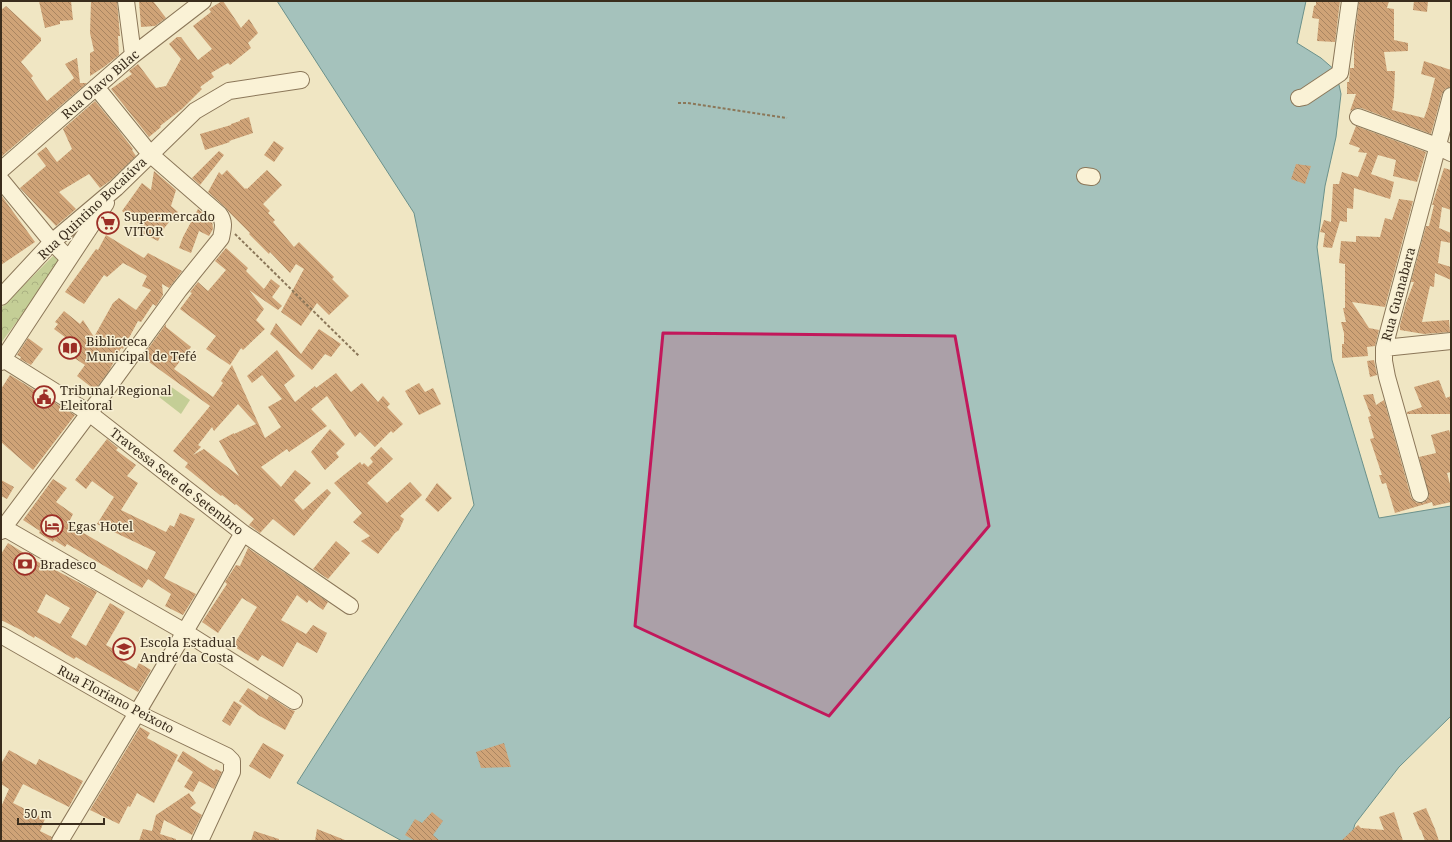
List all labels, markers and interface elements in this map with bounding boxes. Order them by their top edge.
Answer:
street label: Rua Olavo Bilac [57,45,143,123]
street label: Rua Quintino Bocaiúva [34,153,150,263]
place label: Supermercado VITOR [124,207,215,240]
supermarket icon: Supermercado VITOR [95,210,121,236]
street label: Rua Guanabara [1377,245,1419,343]
place label: Biblioteca Municipal de Tefé [86,332,197,365]
library icon: Biblioteca Municipal de Tefé [57,335,83,361]
place label: Tribunal Regional Eleitoral [60,381,171,414]
public building icon: Tribunal Regional Eleitoral [31,384,57,410]
street label: Travessa Sete de Setembro [107,423,247,539]
hotel icon: Egas Hotel [39,513,65,539]
place label: Egas Hotel [68,517,133,535]
bank icon: Bradesco [12,551,38,577]
place label: Bradesco [40,555,96,573]
place label: Escola Estadual André da Costa [140,633,236,666]
school or university icon: Escola Estadual André da Costa [111,636,137,662]
street label: Rua Floriano Peixoto [55,661,177,737]
scale bar [18,800,104,826]
text: 50 m [24,805,52,822]

